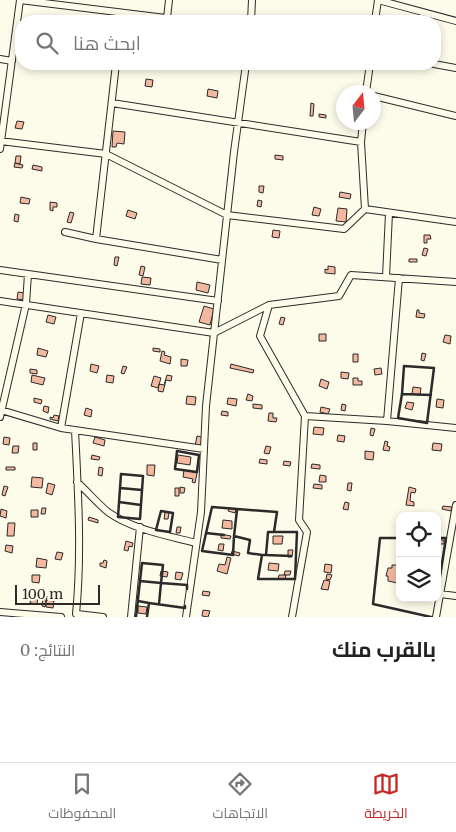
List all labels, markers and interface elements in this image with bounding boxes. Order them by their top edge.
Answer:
search box [15,15,441,70]
icon: search [33,29,61,57]
text: ابحث هنا [73,31,141,55]
north arrow [336,85,381,130]
map controls [396,512,441,602]
button: locate [396,512,441,557]
button: layers [396,557,441,602]
scale bar [15,582,100,605]
text: 100 m [22,585,63,603]
text: بالقرب منك [332,636,436,663]
text: النتائج: 0 [20,640,75,660]
tab: المحفوظات [48,770,116,826]
tab: الاتجاهات [213,770,268,826]
tab: الخريطة [364,770,408,826]

